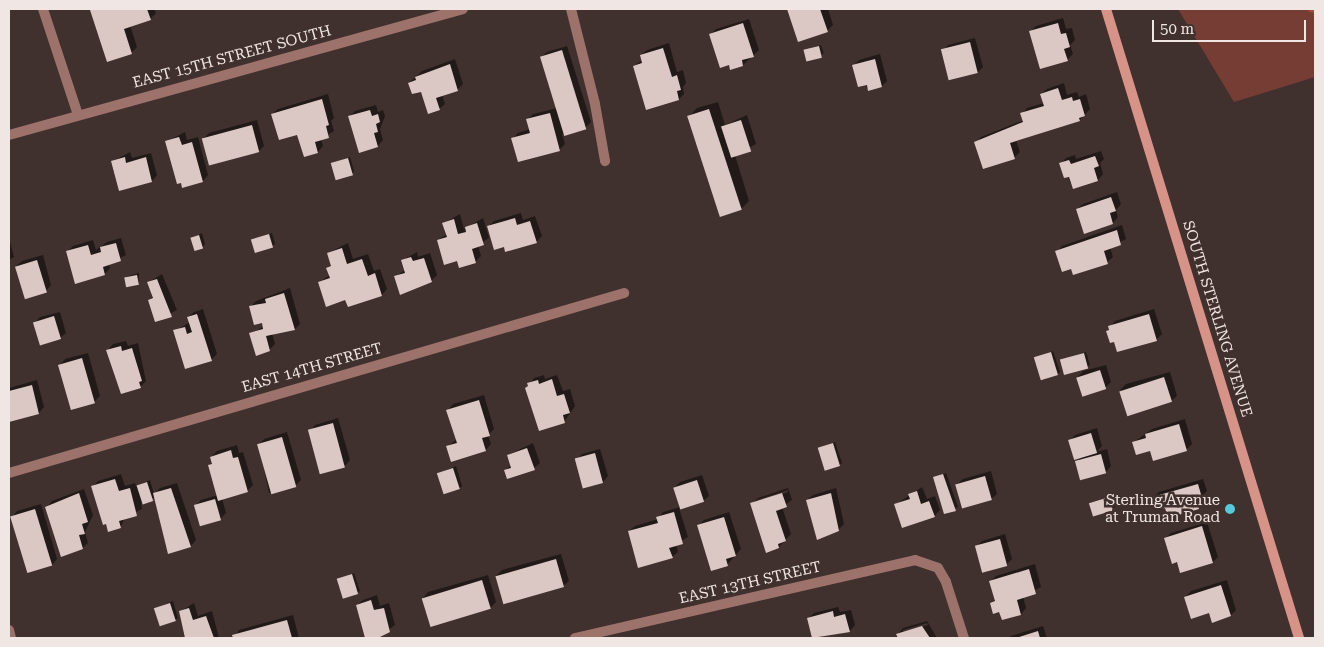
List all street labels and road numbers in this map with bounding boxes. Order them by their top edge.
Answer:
street label: EAST 15TH STREET SOUTH [131,22,333,92]
street label: SOUTH STERLING AVENUE [1179,219,1255,419]
street label: EAST 14TH STREET [240,339,384,397]
street label: EAST 13TH STREET [677,558,823,608]

